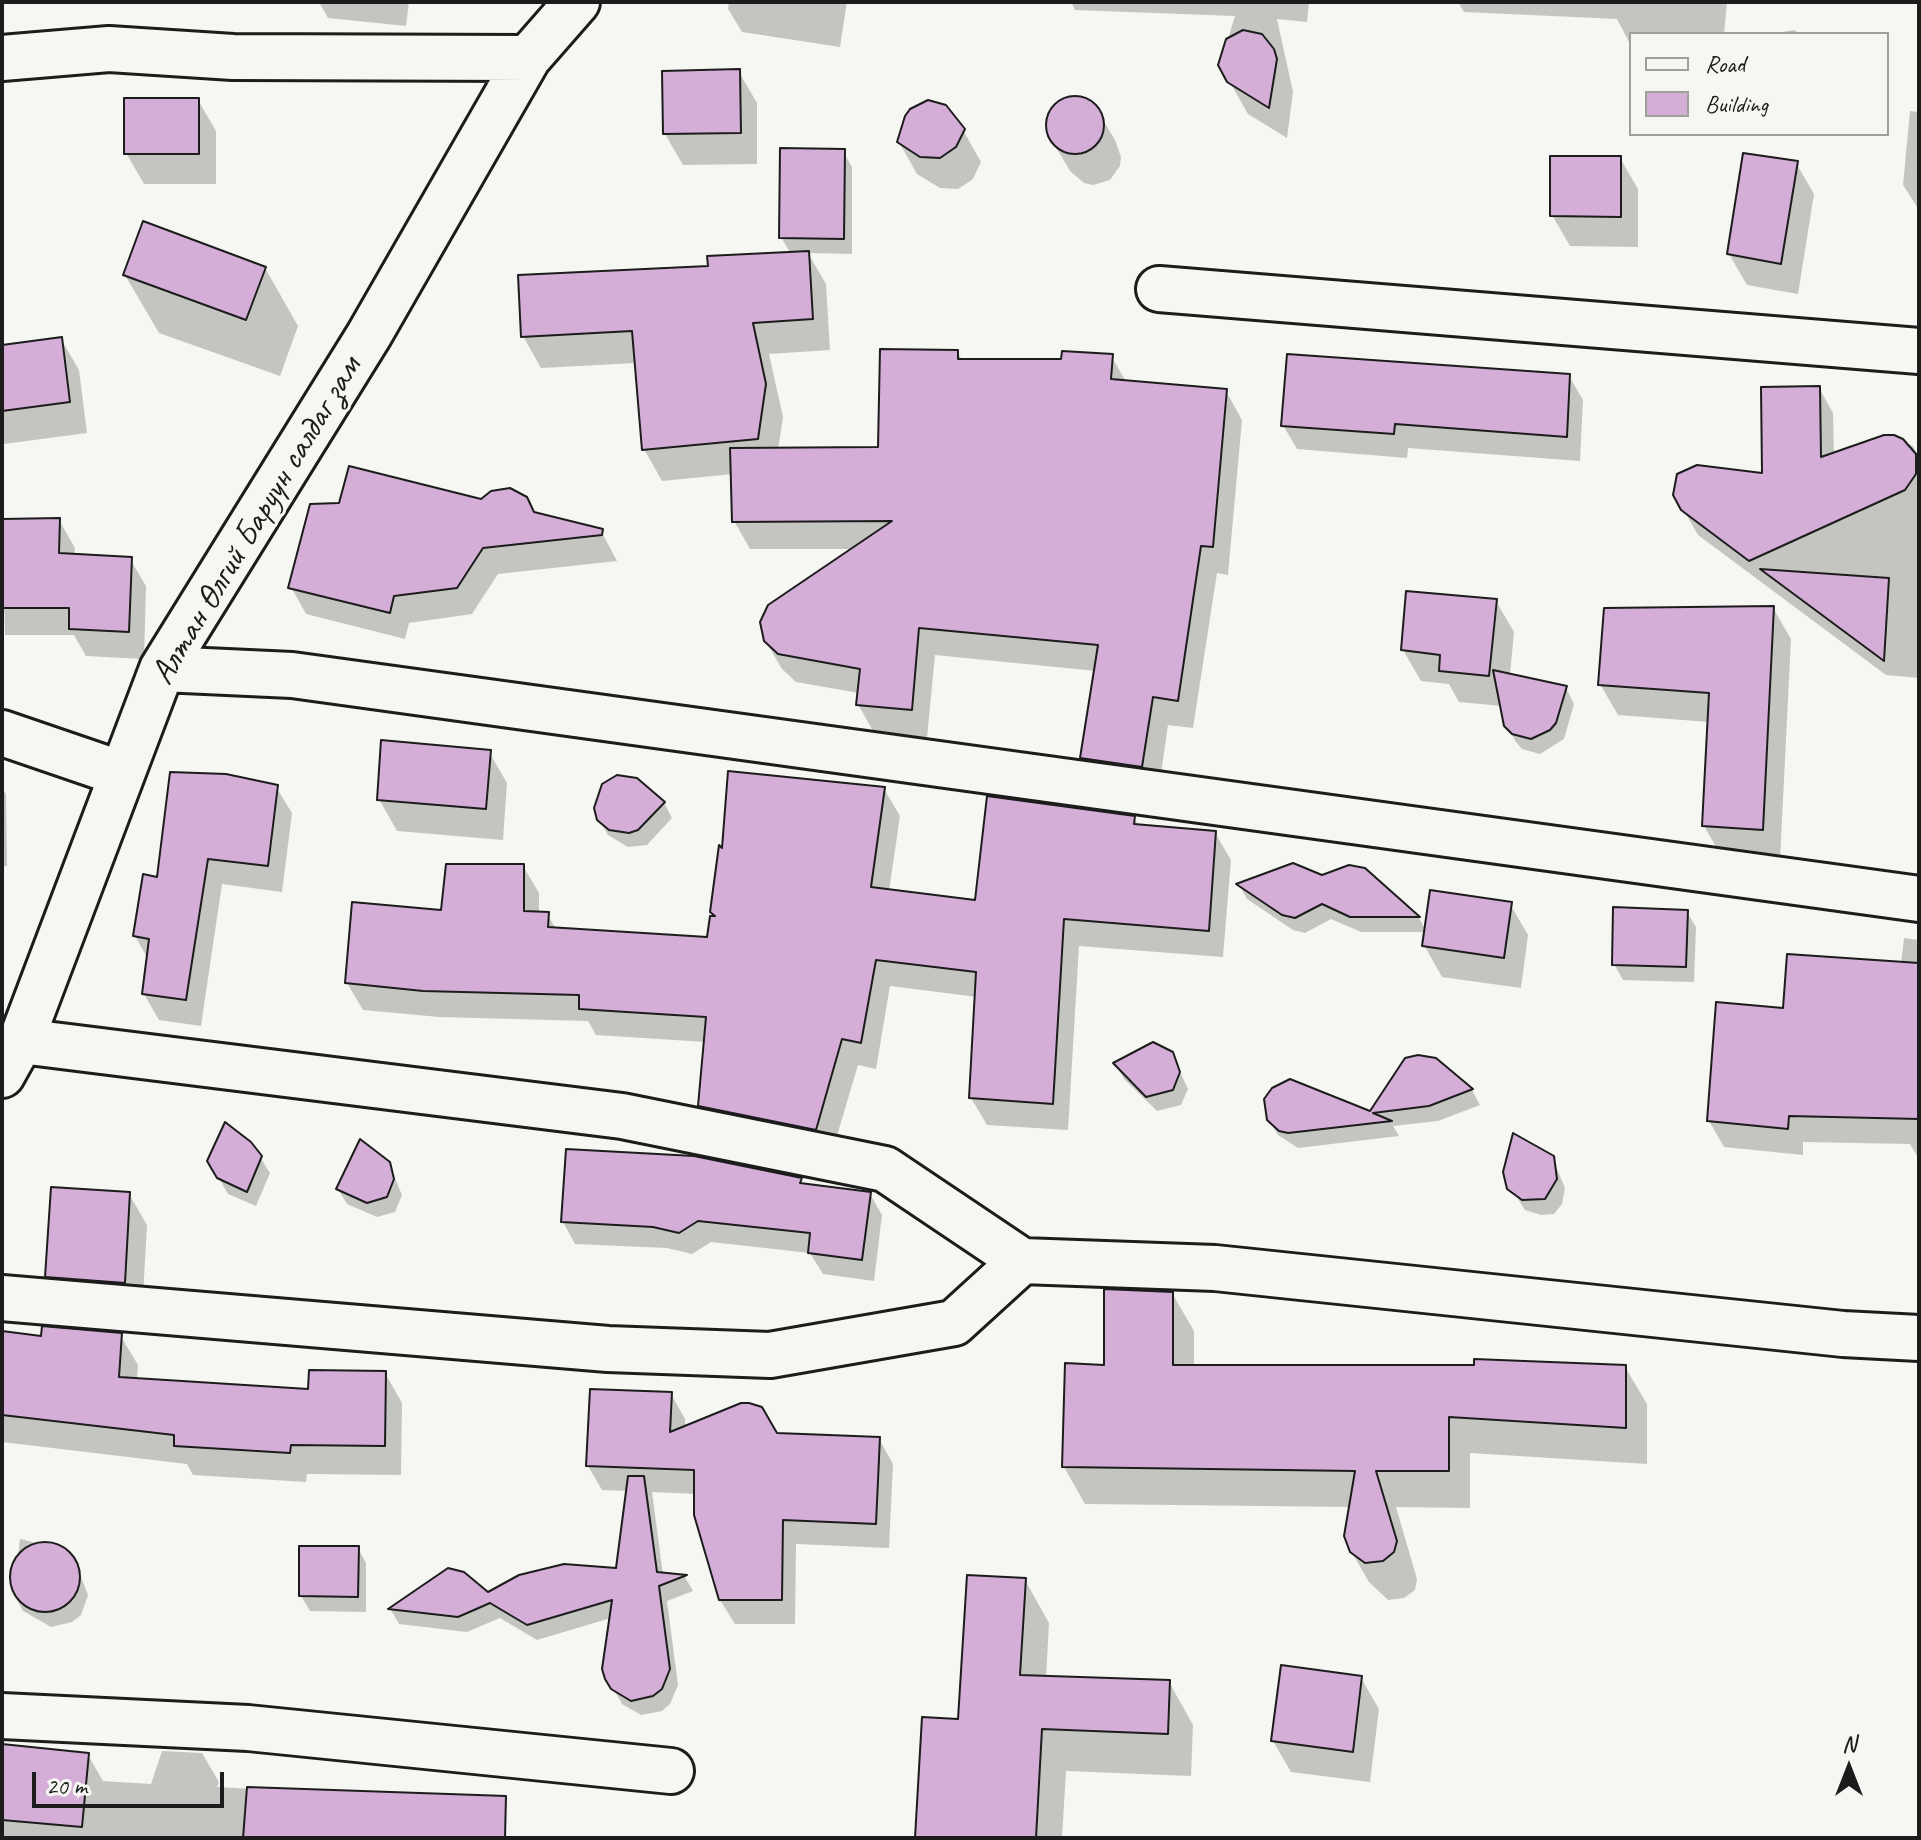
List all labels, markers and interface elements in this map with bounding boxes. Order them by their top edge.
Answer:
legend [1629,32,1889,136]
text: Road [1705,49,1745,79]
text: Building [1705,89,1768,119]
street label: Алтан Өлгий Баруун салдаг зам [143,350,371,692]
north arrow [1809,1728,1889,1808]
text: N [1842,1730,1856,1758]
scale bar [36,1756,228,1806]
text: 20 m [46,1771,87,1801]

